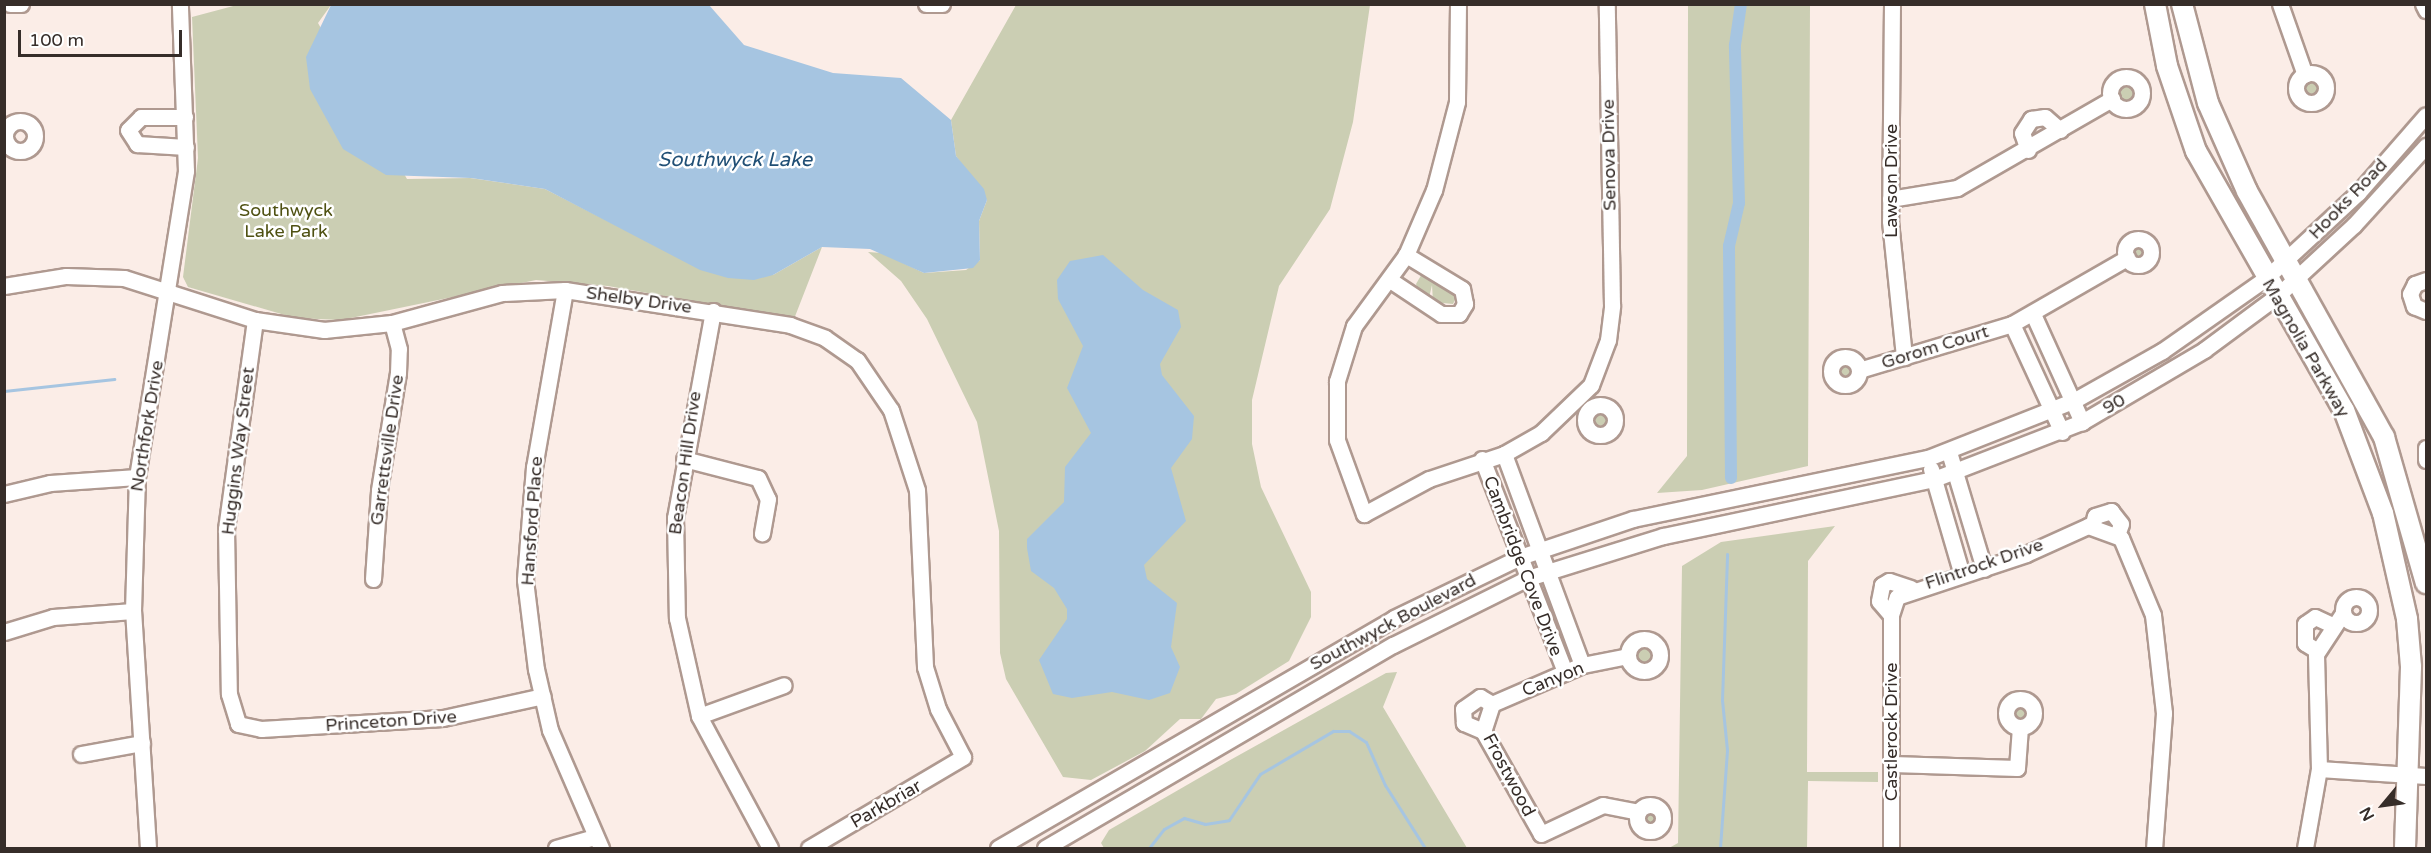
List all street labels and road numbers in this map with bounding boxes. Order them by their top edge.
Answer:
street label: Senova Drive [1597,99,1621,211]
street label: Lawson Drive [1880,124,1902,238]
street label: Hooks Road [2304,154,2392,244]
street label: Magnolia Parkway [2257,275,2355,421]
street label: Shelby Drive [585,282,693,318]
street label: Gorom Court [1879,320,1991,374]
street label: Northfork Drive [126,359,168,493]
street label: Huggins Way Street [217,366,259,536]
street label: Garrettsville Drive [366,373,408,527]
street label: 90 [2099,389,2129,419]
street label: Beacon Hill Drive [664,390,706,536]
street label: Hansford Place [517,456,547,586]
street label: Cambridge Cove Drive [1479,473,1567,659]
street label: Flintrock Drive [1922,534,2046,594]
street label: Southwyck Boulevard [1306,569,1480,675]
street label: Canyon [1519,657,1587,701]
street label: Castlerock Drive [1880,663,1902,801]
street label: Princeton Drive [325,706,457,736]
street label: Frostwood [1478,730,1540,820]
street label: Parkbriar [847,775,925,833]

